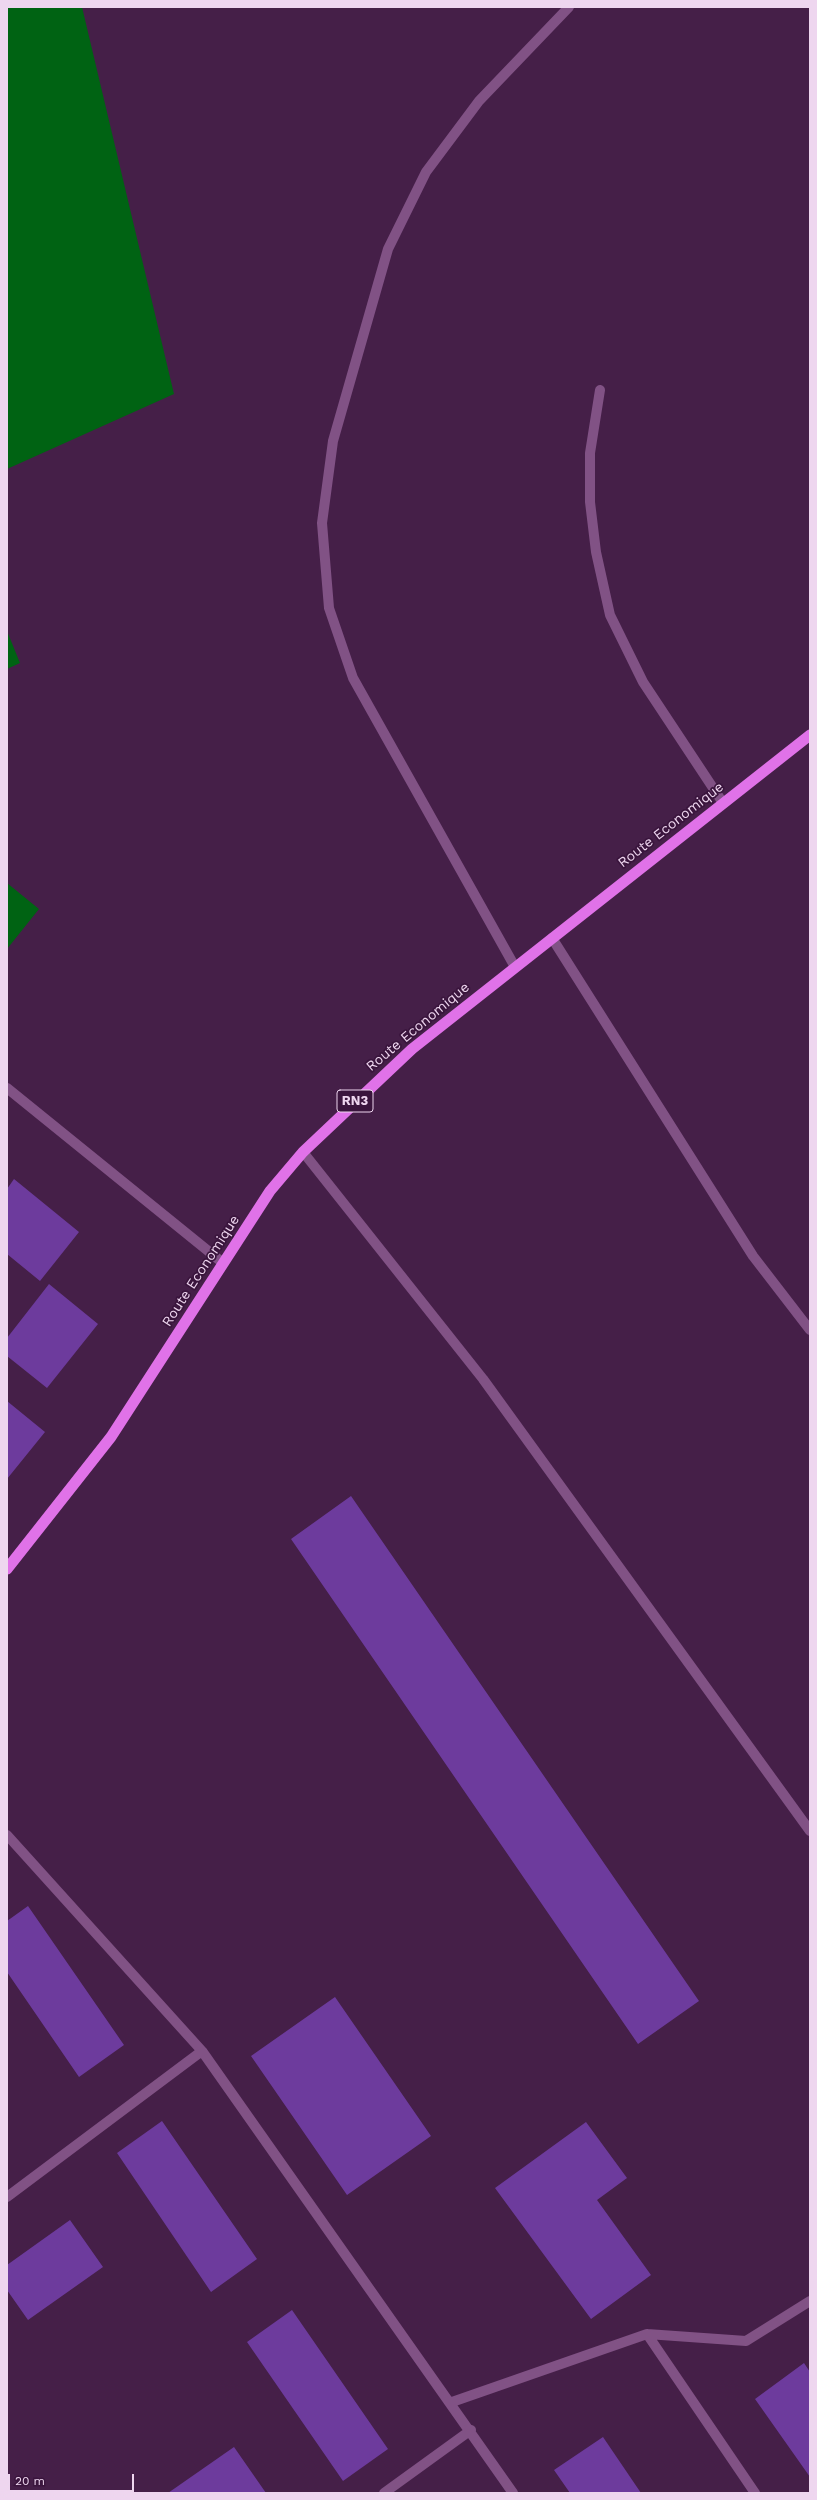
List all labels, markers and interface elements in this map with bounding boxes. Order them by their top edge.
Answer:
street label: Route Economique [615,779,727,871]
street label: Route Economique [363,979,473,1075]
road number: RN3 [337,1090,373,1112]
street label: Route Economique [159,1212,243,1330]
scale bar [10,2466,136,2492]
text: 20 m [15,2474,45,2488]

